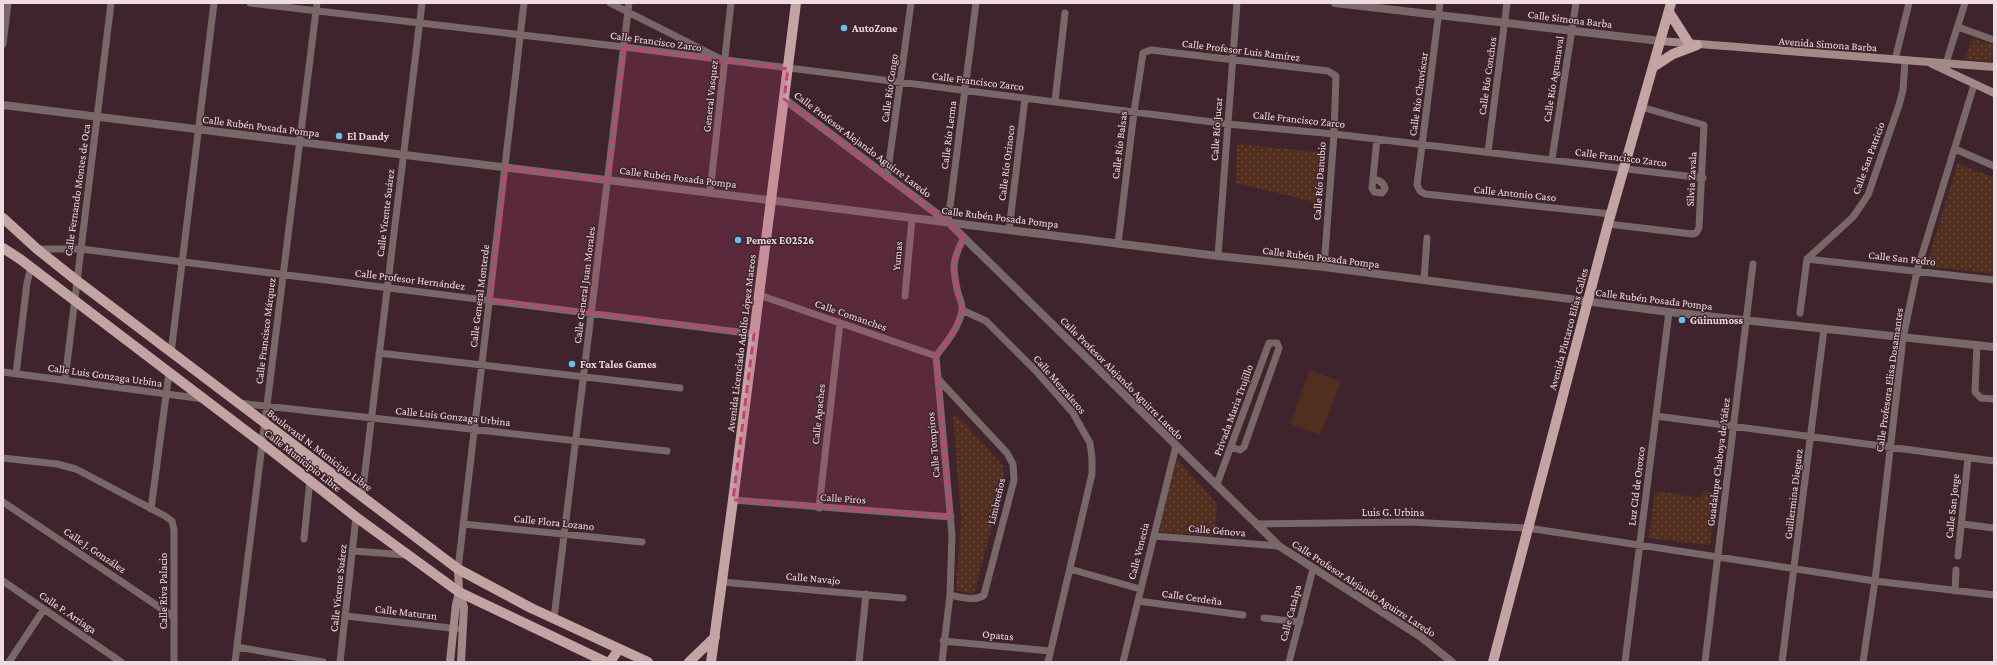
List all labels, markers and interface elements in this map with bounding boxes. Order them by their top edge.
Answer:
street label: Calle Simona Barba [1527,8,1613,30]
place label: AutoZone [851,22,897,34]
marker: AutoZone [839,23,849,33]
street label: Calle Francisco Zarco [609,29,703,53]
street label: Calle Río Aguanaval [1540,35,1567,123]
street label: Avenida Simona Barba [1778,35,1878,53]
street label: Calle Río Conchos [1476,36,1498,116]
street label: Calle Profesor Luis Ramírez [1181,37,1301,63]
street label: Calle Río Chuvíscar [1406,51,1430,137]
street label: Calle Río Congo [878,52,901,123]
street label: General Vasquez [700,59,721,133]
street label: Calle Francisco Zarco [931,69,1025,93]
street label: Calle Profesor Alejando Aguirre Laredo [791,88,934,201]
street label: Calle Río Jucar [1208,97,1225,161]
street label: Calle Río Lerma [938,100,958,170]
street label: Calle Francisco Zarco [1252,108,1346,130]
street label: Calle Río Balsas [1109,110,1129,180]
street label: Calle Rubén Posada Pompa [202,113,320,140]
street label: Calle San Patricio [1849,120,1887,196]
street label: Calle Fernando Montes de Oca [62,123,92,257]
street label: Calle Río Orinoco [995,124,1017,202]
place label: El Dandy [347,130,390,142]
marker: El Dandy [334,131,344,141]
street label: Calle Río Danubio [1310,141,1328,221]
street label: Calle Francisco Zarco [1574,145,1668,169]
street label: Silvia Zavala [1684,151,1698,207]
street label: Calle Rubén Posada Pompa [619,164,737,191]
street label: Calle Vicente Suárez [374,168,396,257]
street label: Calle Antonio Caso [1473,183,1557,203]
street label: Calle Rubén Posada Pompa [941,204,1059,231]
street label: Calle General Juan Morales [571,226,598,344]
place label: Pemex E02526 [746,234,814,246]
marker: Pemex E02526 [733,235,743,245]
street label: Yumas [890,241,904,271]
street label: Calle General Monterde [467,244,491,348]
street label: Calle Rubén Posada Pompa [1262,244,1380,271]
street label: Calle San Pedro [1868,249,1937,268]
street label: Avenida Licenciado Adolfo López Mateos [724,254,759,433]
street label: Calle Profesor Hernández [354,266,466,292]
street label: Avenida Plutarco Elías Calles [1546,267,1590,391]
street label: Calle Francisco Márquez [253,277,279,385]
street label: Calle Rubén Posada Pompa [1595,286,1713,313]
street label: Calle Comanches [813,297,889,333]
street label: Calle Profesora Elisa Dosamantes [1873,307,1905,453]
street label: Calle Profesor Alejando Aguirre Laredo [1057,314,1186,443]
place label: Güinumoss [1690,314,1744,326]
marker: Güinumoss [1677,315,1687,325]
street label: Calle Mezcaleros [1031,352,1089,416]
place label: Fox Tales Games [580,358,657,370]
marker: Fox Tales Games [567,359,577,369]
street label: Calle Luis Gonzaga Urbina [47,361,163,390]
street label: Privada Maria Trujillo [1211,362,1256,458]
street label: Calle Apaches [809,383,828,445]
street label: Guadalupe Chaboya de Yáñez [1704,397,1733,527]
street label: Calle Luis Gonzaga Urbina [395,404,511,429]
street label: Boulevard N. Municipio Libre [265,407,375,494]
street label: Calle Tompiros [924,411,943,478]
street label: Calle Municipio Libre [262,426,344,495]
street label: Luz CId de Orozco [1625,445,1647,526]
street label: Guillermina Dieguez [1782,448,1806,540]
street label: Calle San Jorge [1943,473,1962,539]
street label: Limbreños [985,477,1007,525]
street label: Calle Piros [820,490,866,506]
street label: Luis G. Urbina [1362,506,1424,518]
street label: Calle Flora Lozano [513,512,595,532]
street label: Calle Venecia [1125,521,1151,581]
street label: Calle Génova [1188,522,1246,538]
street label: Calle J. González [61,525,129,576]
street label: Calle Profesor Alejando Aguirre Laredo [1289,537,1438,640]
street label: Calle Vicente Suárez [327,543,349,632]
street label: Calle Riva Palacio [157,552,169,629]
street label: Calle Navajo [785,570,841,587]
street label: Calle Catalpa [1277,583,1304,643]
street label: Calle Cerdeña [1161,587,1223,607]
street label: Calle P. Arriaga [37,588,99,636]
street label: Calle Maturan [374,602,438,622]
street label: Opatas [982,628,1014,643]

